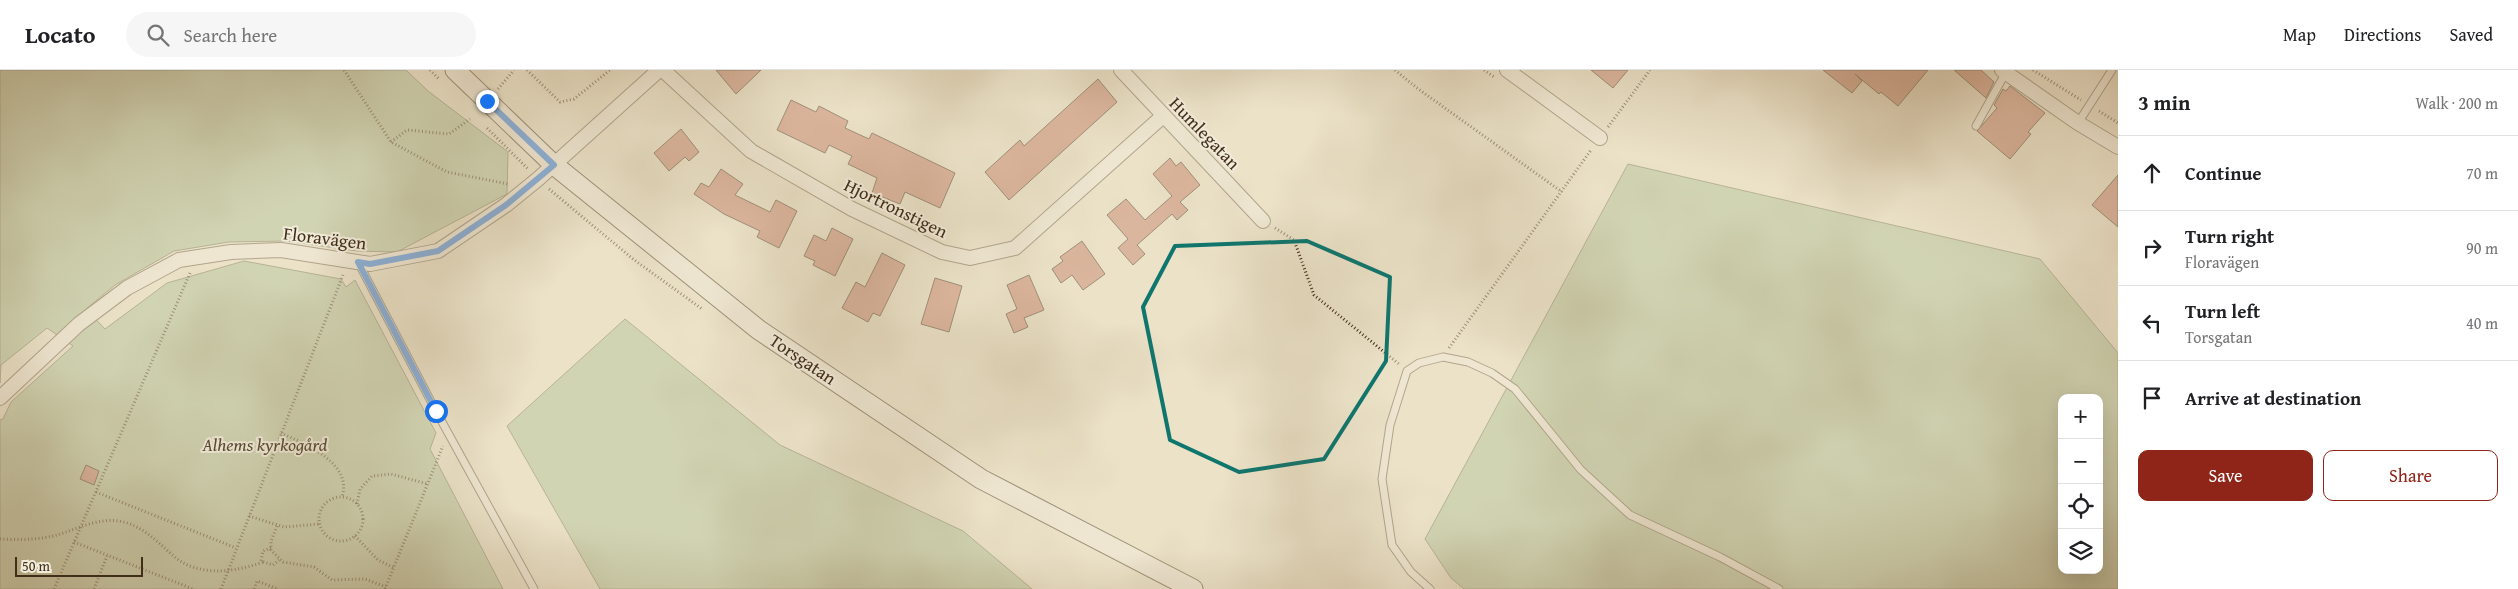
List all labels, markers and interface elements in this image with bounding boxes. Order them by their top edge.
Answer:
search box [126,12,476,57]
text: Locato [25,17,96,52]
icon: search [144,21,172,49]
text: Search here [184,21,277,49]
text: Map [2283,21,2316,48]
text: Directions [2344,21,2421,48]
text: Saved [2449,21,2493,48]
text: 3 min [2138,87,2190,118]
route end [476,90,499,113]
street label: Humlegatan [1163,90,1247,176]
text: Walk · 200 m [2415,91,2498,115]
icon: ahead [2138,159,2166,187]
text: Continue [2185,159,2262,187]
text: 70 m [2466,161,2498,185]
street label: Hjortronstigen [840,171,952,245]
street label: Floravägen [282,220,368,256]
text: Turn right [2185,222,2274,250]
icon: right [2138,234,2166,262]
text: 90 m [2466,236,2498,260]
text: Floravägen [2185,250,2259,274]
text: Turn left [2185,297,2260,325]
icon: left [2138,309,2166,337]
text: 40 m [2466,311,2498,335]
text: Torsgatan [2185,325,2252,349]
street label: Torsgatan [764,327,842,391]
icon: arrive [2138,384,2166,412]
text: Arrive at destination [2185,384,2361,412]
map controls [2058,394,2103,574]
button: + [2058,394,2103,439]
route start [425,400,448,423]
park label: Alhems kyrkogård [202,431,328,458]
button: − [2058,439,2103,484]
button: Save [2138,450,2313,501]
button: Share [2323,450,2498,501]
button: locate [2058,484,2103,529]
button: layers [2058,529,2103,574]
scale bar [15,554,142,577]
text: 50 m [22,556,50,576]

